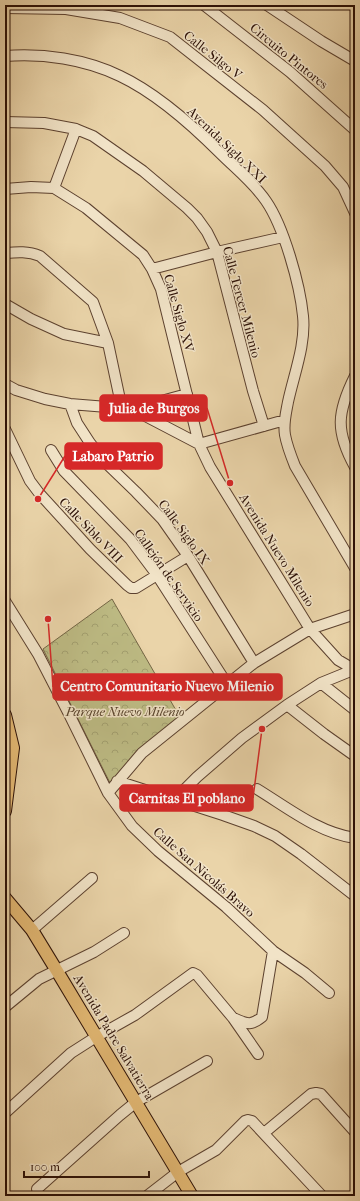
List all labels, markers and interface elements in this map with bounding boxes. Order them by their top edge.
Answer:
street label: Circuito Pintores [247,20,331,92]
street label: Calle Silgo V [181,28,246,83]
street label: Avenida Siglo XXI [184,103,270,186]
street label: Calle Tercer Milenio [220,245,264,360]
street label: Calle Siglo XV [161,272,197,354]
callout: Julia de Burgos [100,395,207,421]
text: Julia de Burgos [107,400,200,417]
callout: Labaro Patrio [65,443,162,469]
text: Labaro Patrio [72,448,154,465]
street label: Avenida Nuevo Milenio [236,490,318,610]
street label: Calle Siblo VIII [56,494,126,566]
street label: Calle Siglo IX [155,497,213,567]
street label: Callejón de Servicio [131,526,207,625]
callout: Centro Comunitario Nuevo Milenio [53,674,282,700]
text: Centro Comunitario Nuevo Milenio [60,678,274,695]
park label: Parque Nuevo Milenio [64,704,185,719]
callout: Carnitas El poblano [120,785,253,811]
text: Carnitas El poblano [129,790,245,807]
street label: Calle San Nicolás Bravo [150,824,258,920]
street label: Avenida Padre Salvatierra [70,971,158,1103]
scale bar [24,1153,149,1179]
text: 100 m [30,1160,60,1174]

